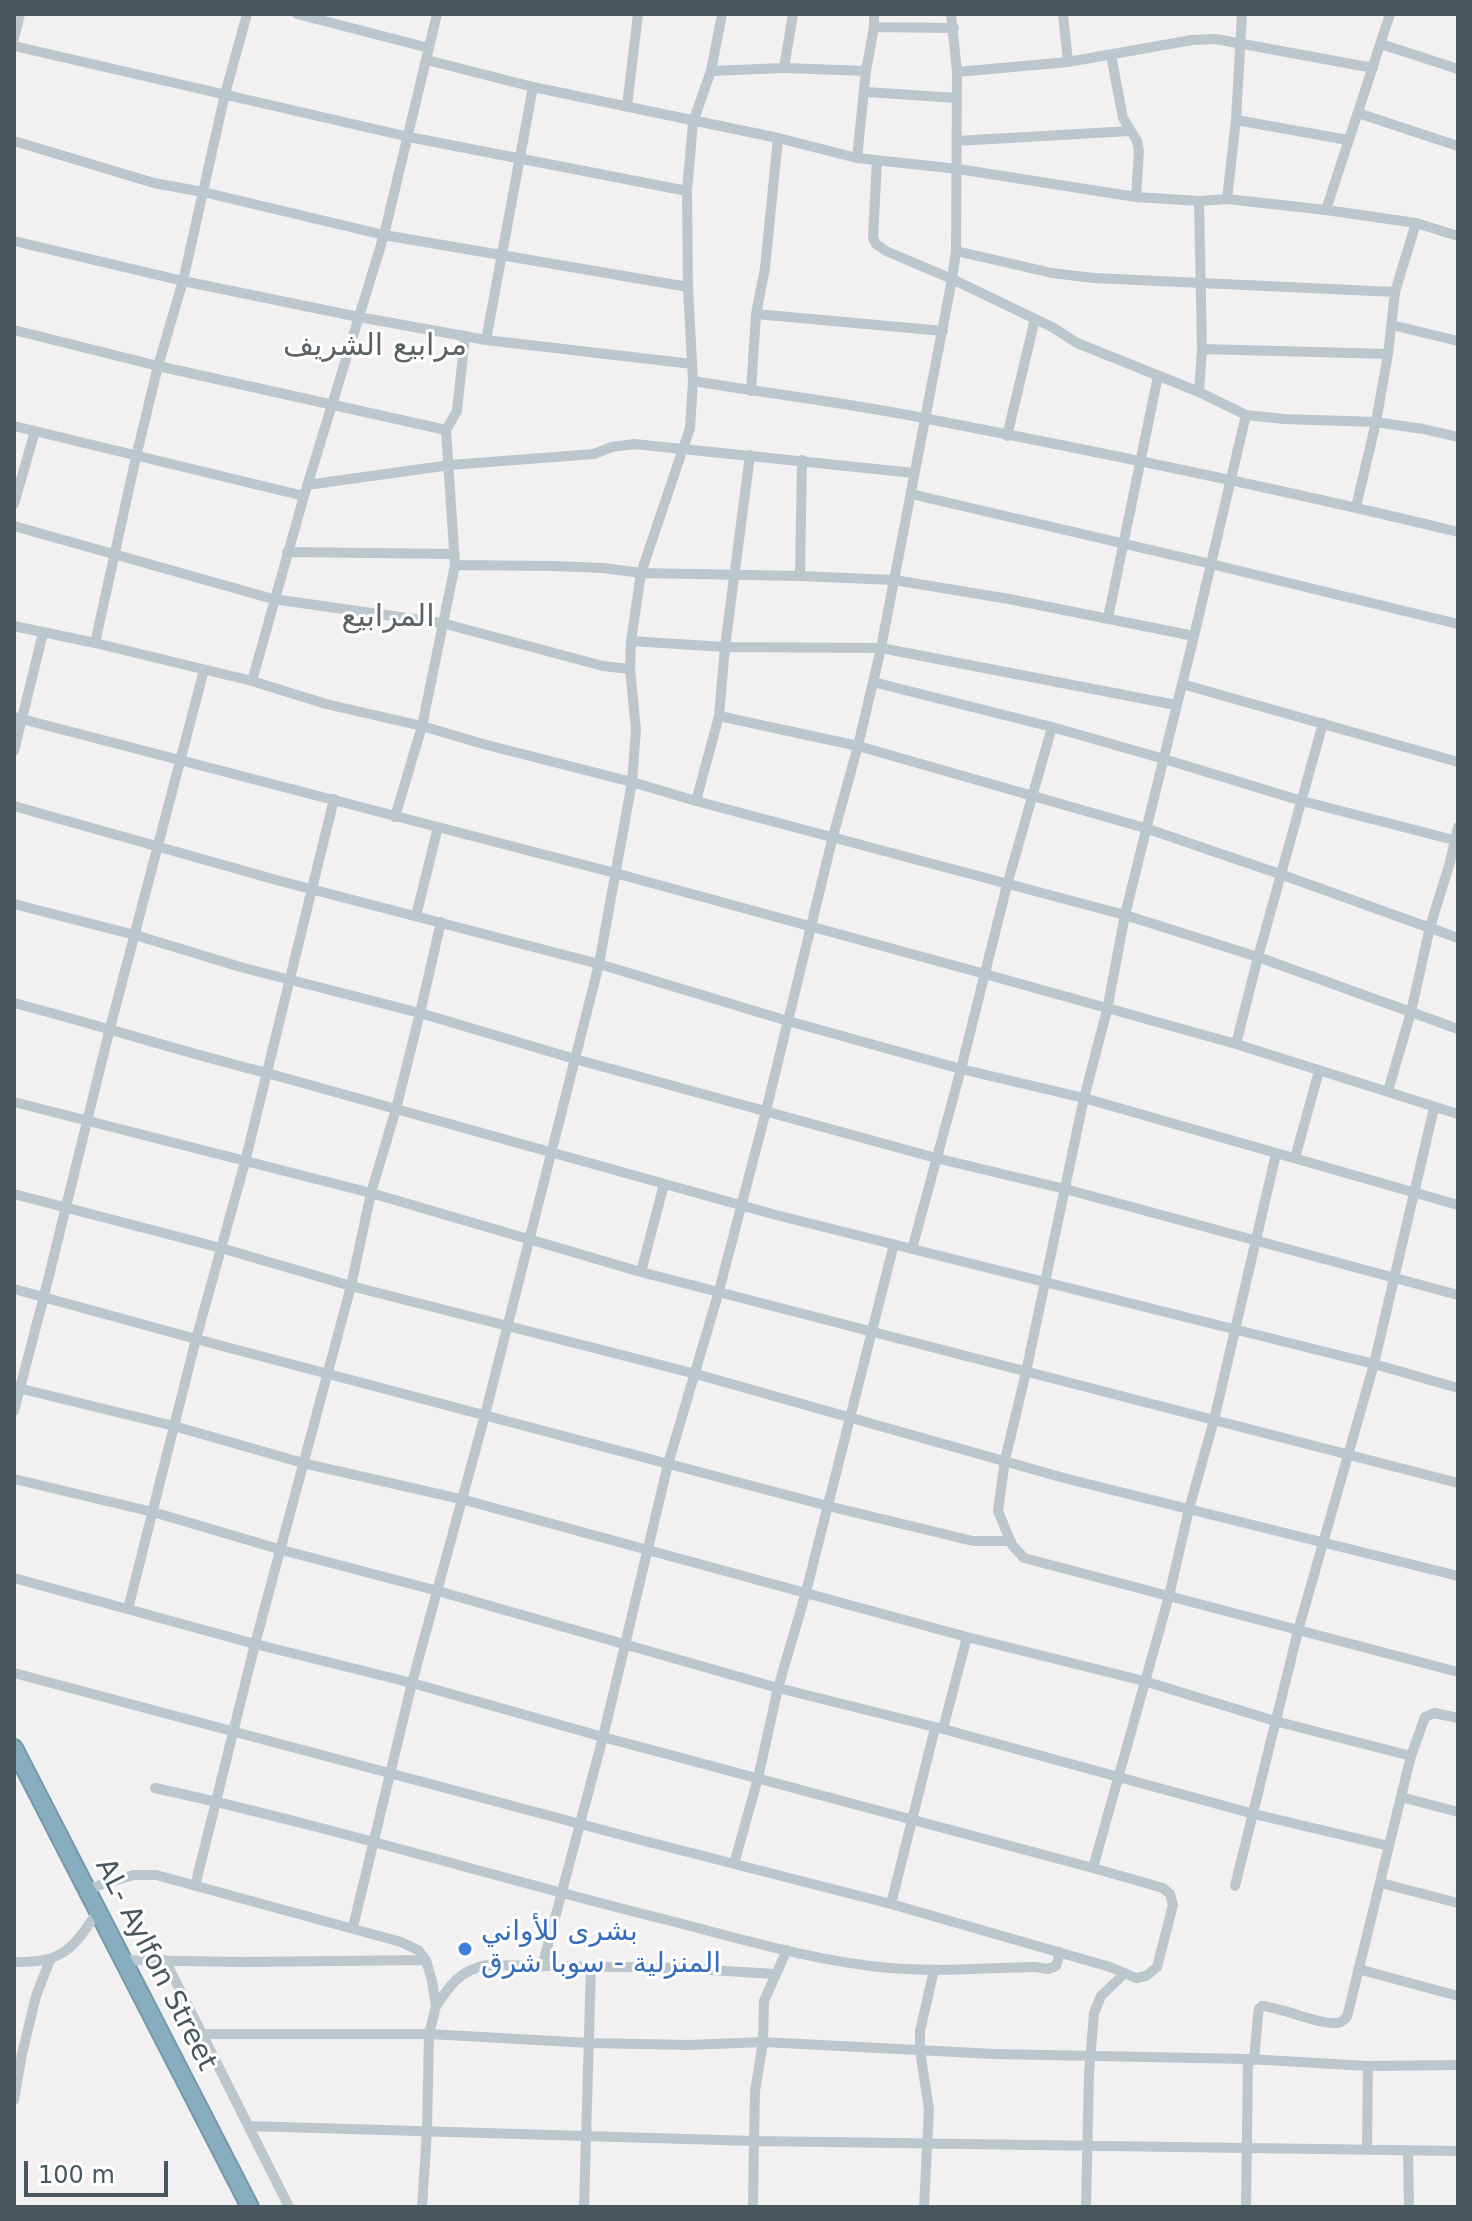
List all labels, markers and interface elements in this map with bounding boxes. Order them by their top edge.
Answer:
district label: مرابيع الشريف [283,329,467,365]
district label: المرابيع [341,600,435,636]
street label: AL- Aylfon Street [87,1853,223,2077]
place label: بشرى للأواني المنزلية - سوبا شرق [481,1916,721,1982]
marker: بشرى للأواني المنزلية - سوبا شرق [456,1940,474,1958]
scale bar [28,2145,172,2195]
text: 100 m [38,2161,115,2189]

